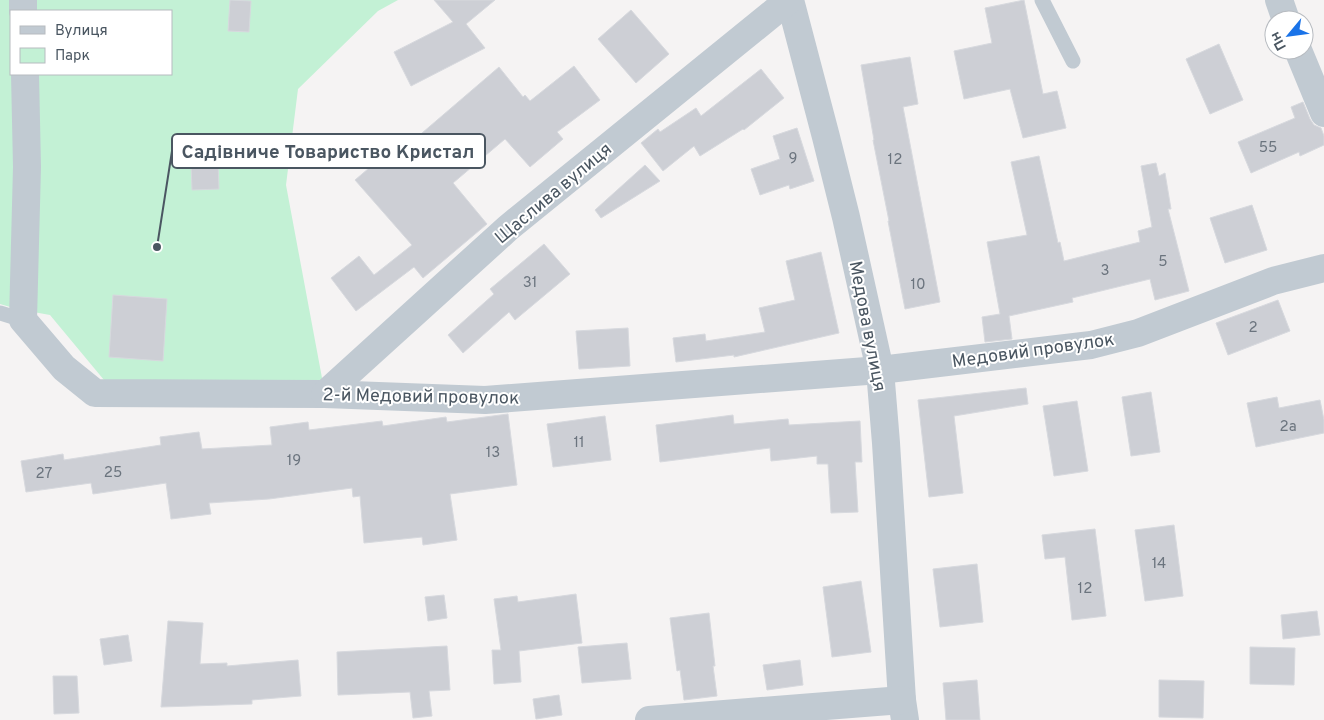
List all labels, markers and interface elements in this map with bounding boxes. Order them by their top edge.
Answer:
legend [10,10,172,75]
north arrow [1264,10,1314,60]
text: Вулиця [55,22,108,41]
text: Пн [1267,28,1291,53]
text: Парк [55,47,90,66]
callout: Садівниче Товариство Кристал [172,134,485,168]
street label: Щаслива вулиця [491,138,617,250]
house number: 55 [1259,139,1277,158]
text: Садівниче Товариство Кристал [182,141,475,165]
house number: 9 [789,150,797,169]
house number: 12 [888,151,902,170]
house number: 5 [1158,253,1168,272]
street label: Медова вулиця [843,259,890,393]
house number: 3 [1100,262,1110,281]
house number: 31 [523,274,537,293]
house number: 10 [910,276,926,295]
house number: 2 [1248,319,1258,338]
street label: Медовий провулок [951,329,1116,374]
street label: 2-й Медовий провулок [322,384,520,411]
house number: 2а [1279,418,1297,437]
house number: 11 [573,434,585,453]
house number: 13 [486,444,500,463]
house number: 19 [287,452,301,471]
house number: 25 [104,464,122,483]
house number: 27 [36,465,53,484]
house number: 14 [1152,555,1166,574]
house number: 12 [1078,580,1092,599]

